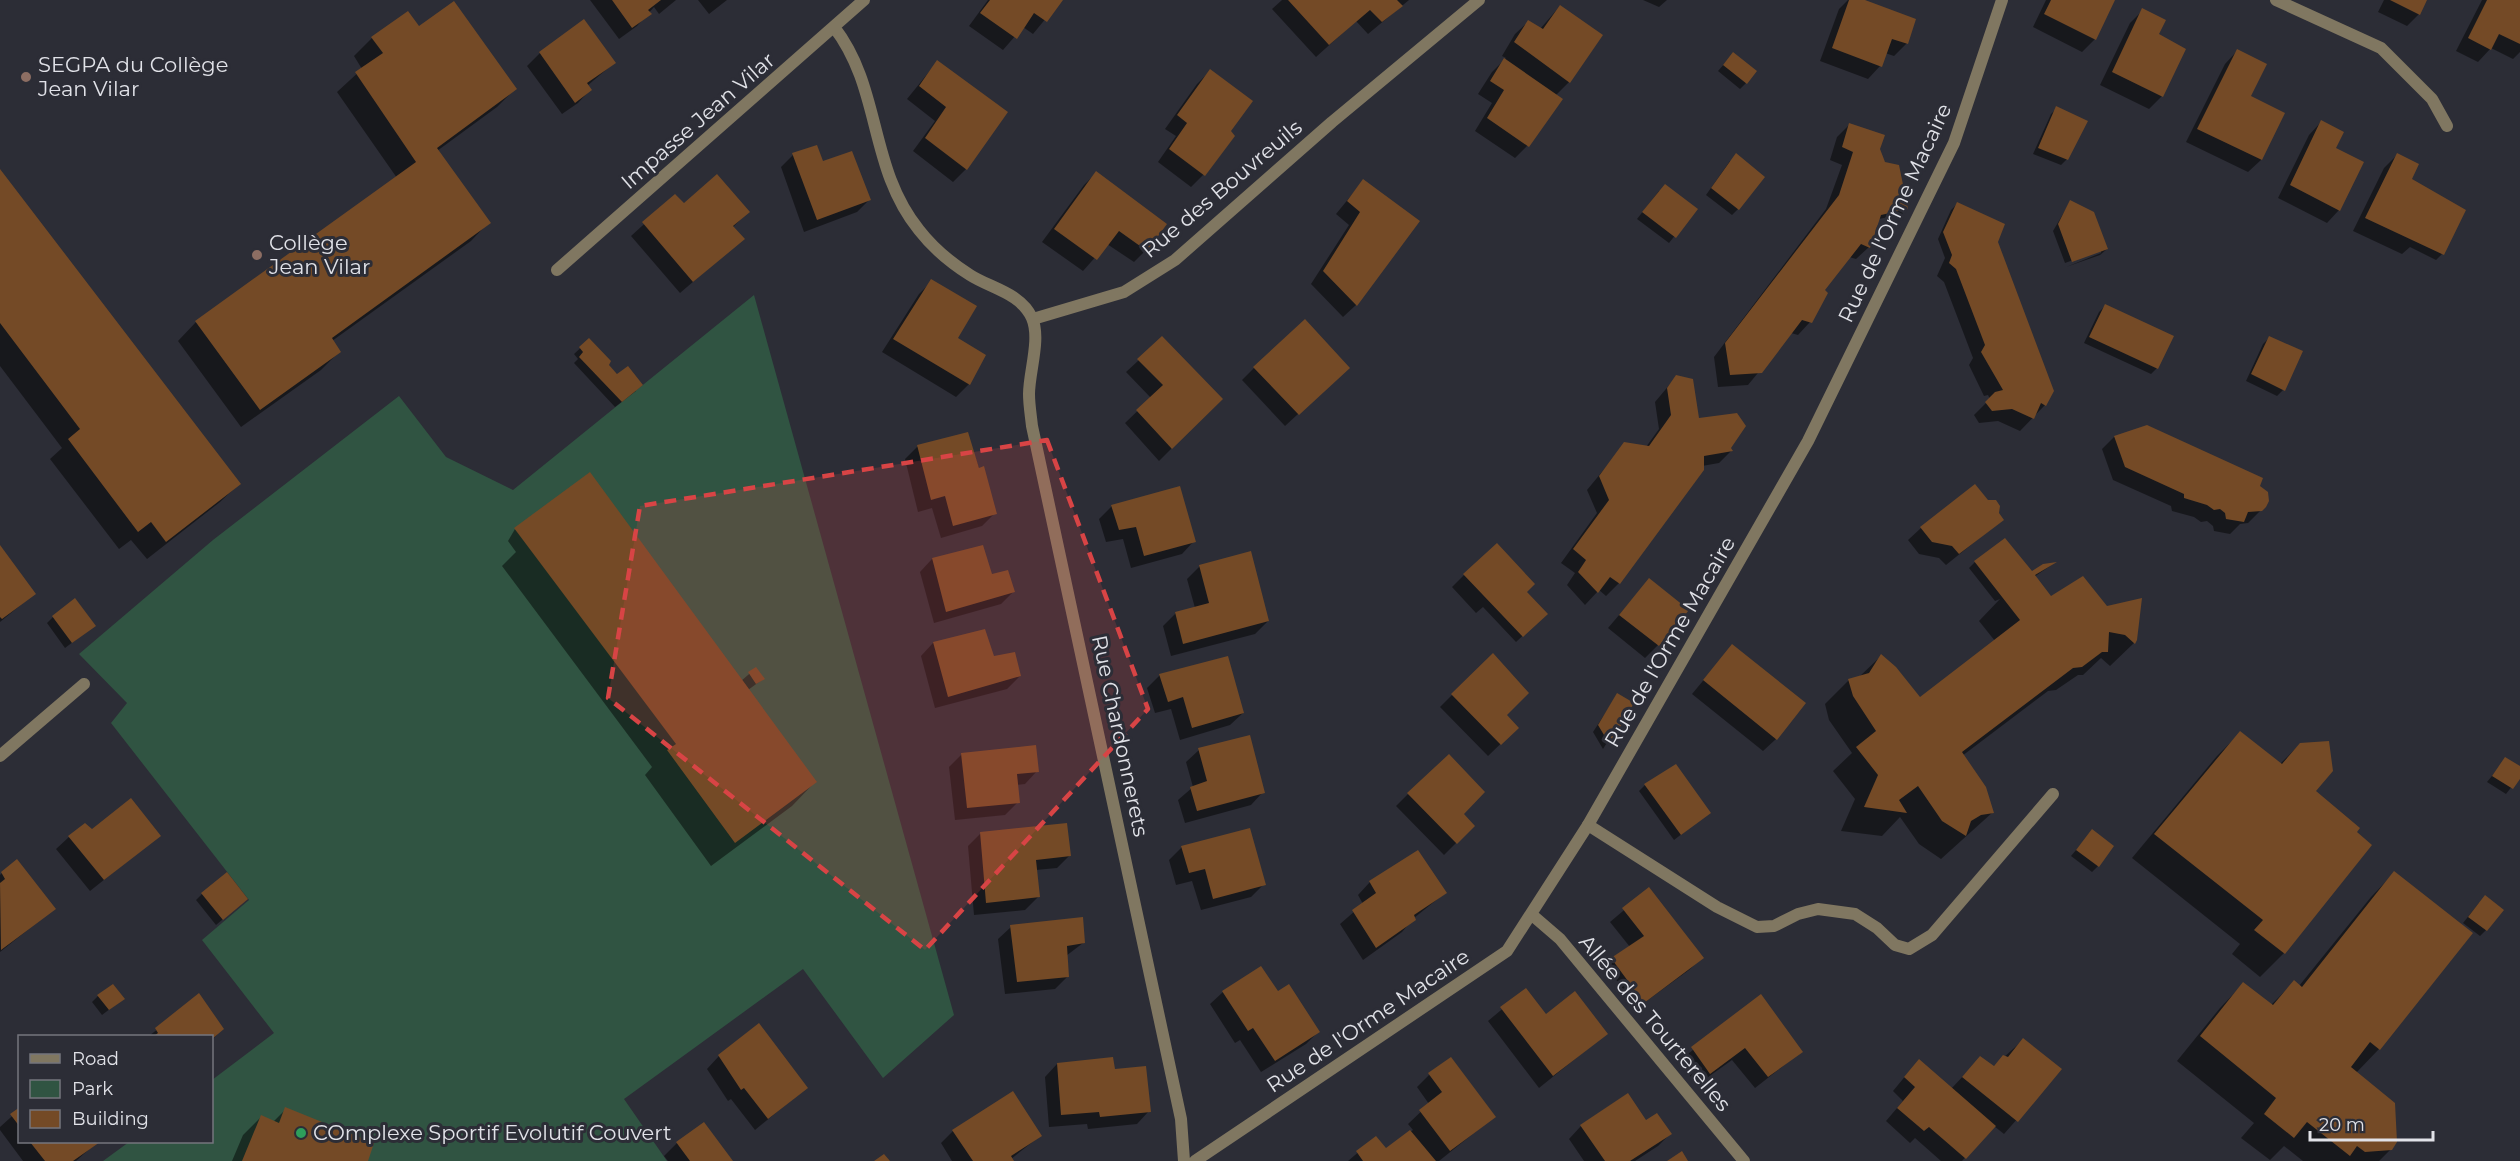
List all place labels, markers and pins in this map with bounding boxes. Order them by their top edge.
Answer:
place label: SEGPA du Collège Jean Vilar [37,52,228,101]
marker: SEGPA du Collège Jean Vilar [19,70,33,84]
place label: Collège Jean Vilar [268,230,370,279]
marker: Collège Jean Vilar [250,248,264,262]
place label: COmplexe Sportif Evolutif Couvert [313,1120,672,1145]
marker: COmplexe Sportif Evolutif Couvert [294,1126,308,1140]

